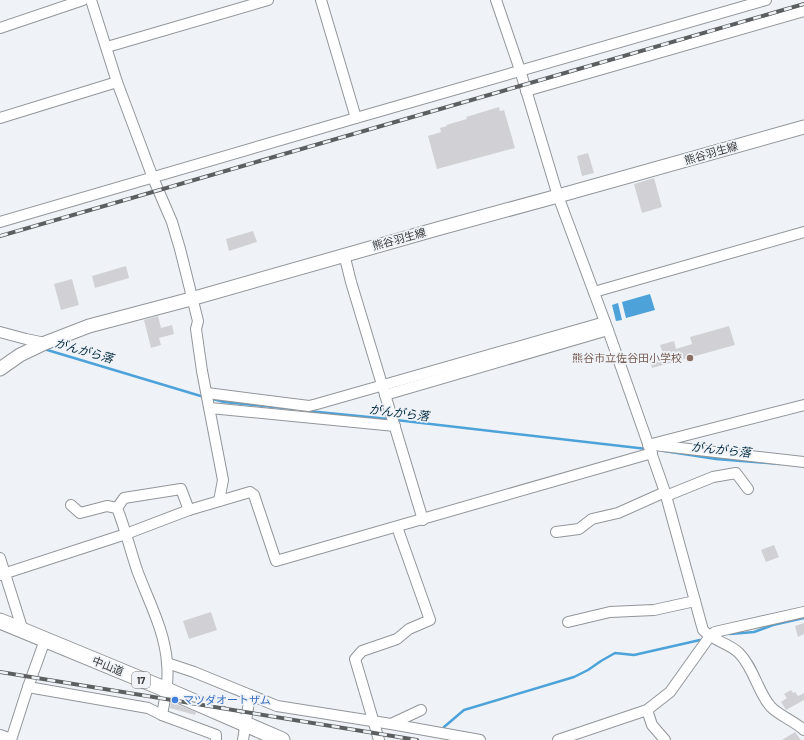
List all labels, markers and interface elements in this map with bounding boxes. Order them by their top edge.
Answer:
street label: 熊谷羽生線 [683,139,739,166]
street label: 熊谷羽生線 [371,225,427,252]
water label: がんがら落 [54,335,117,366]
place label: 熊谷市立佐谷田小学校 [572,351,682,364]
marker: 熊谷市立佐谷田小学校 [685,353,695,363]
water label: がんがら落 [368,401,432,423]
water label: がんがら落 [691,439,754,459]
street label: 中山道 [90,653,126,678]
road number: 17 [132,672,150,688]
place label: マツダオートザム [183,693,271,706]
marker: マツダオートザム [170,695,180,705]

